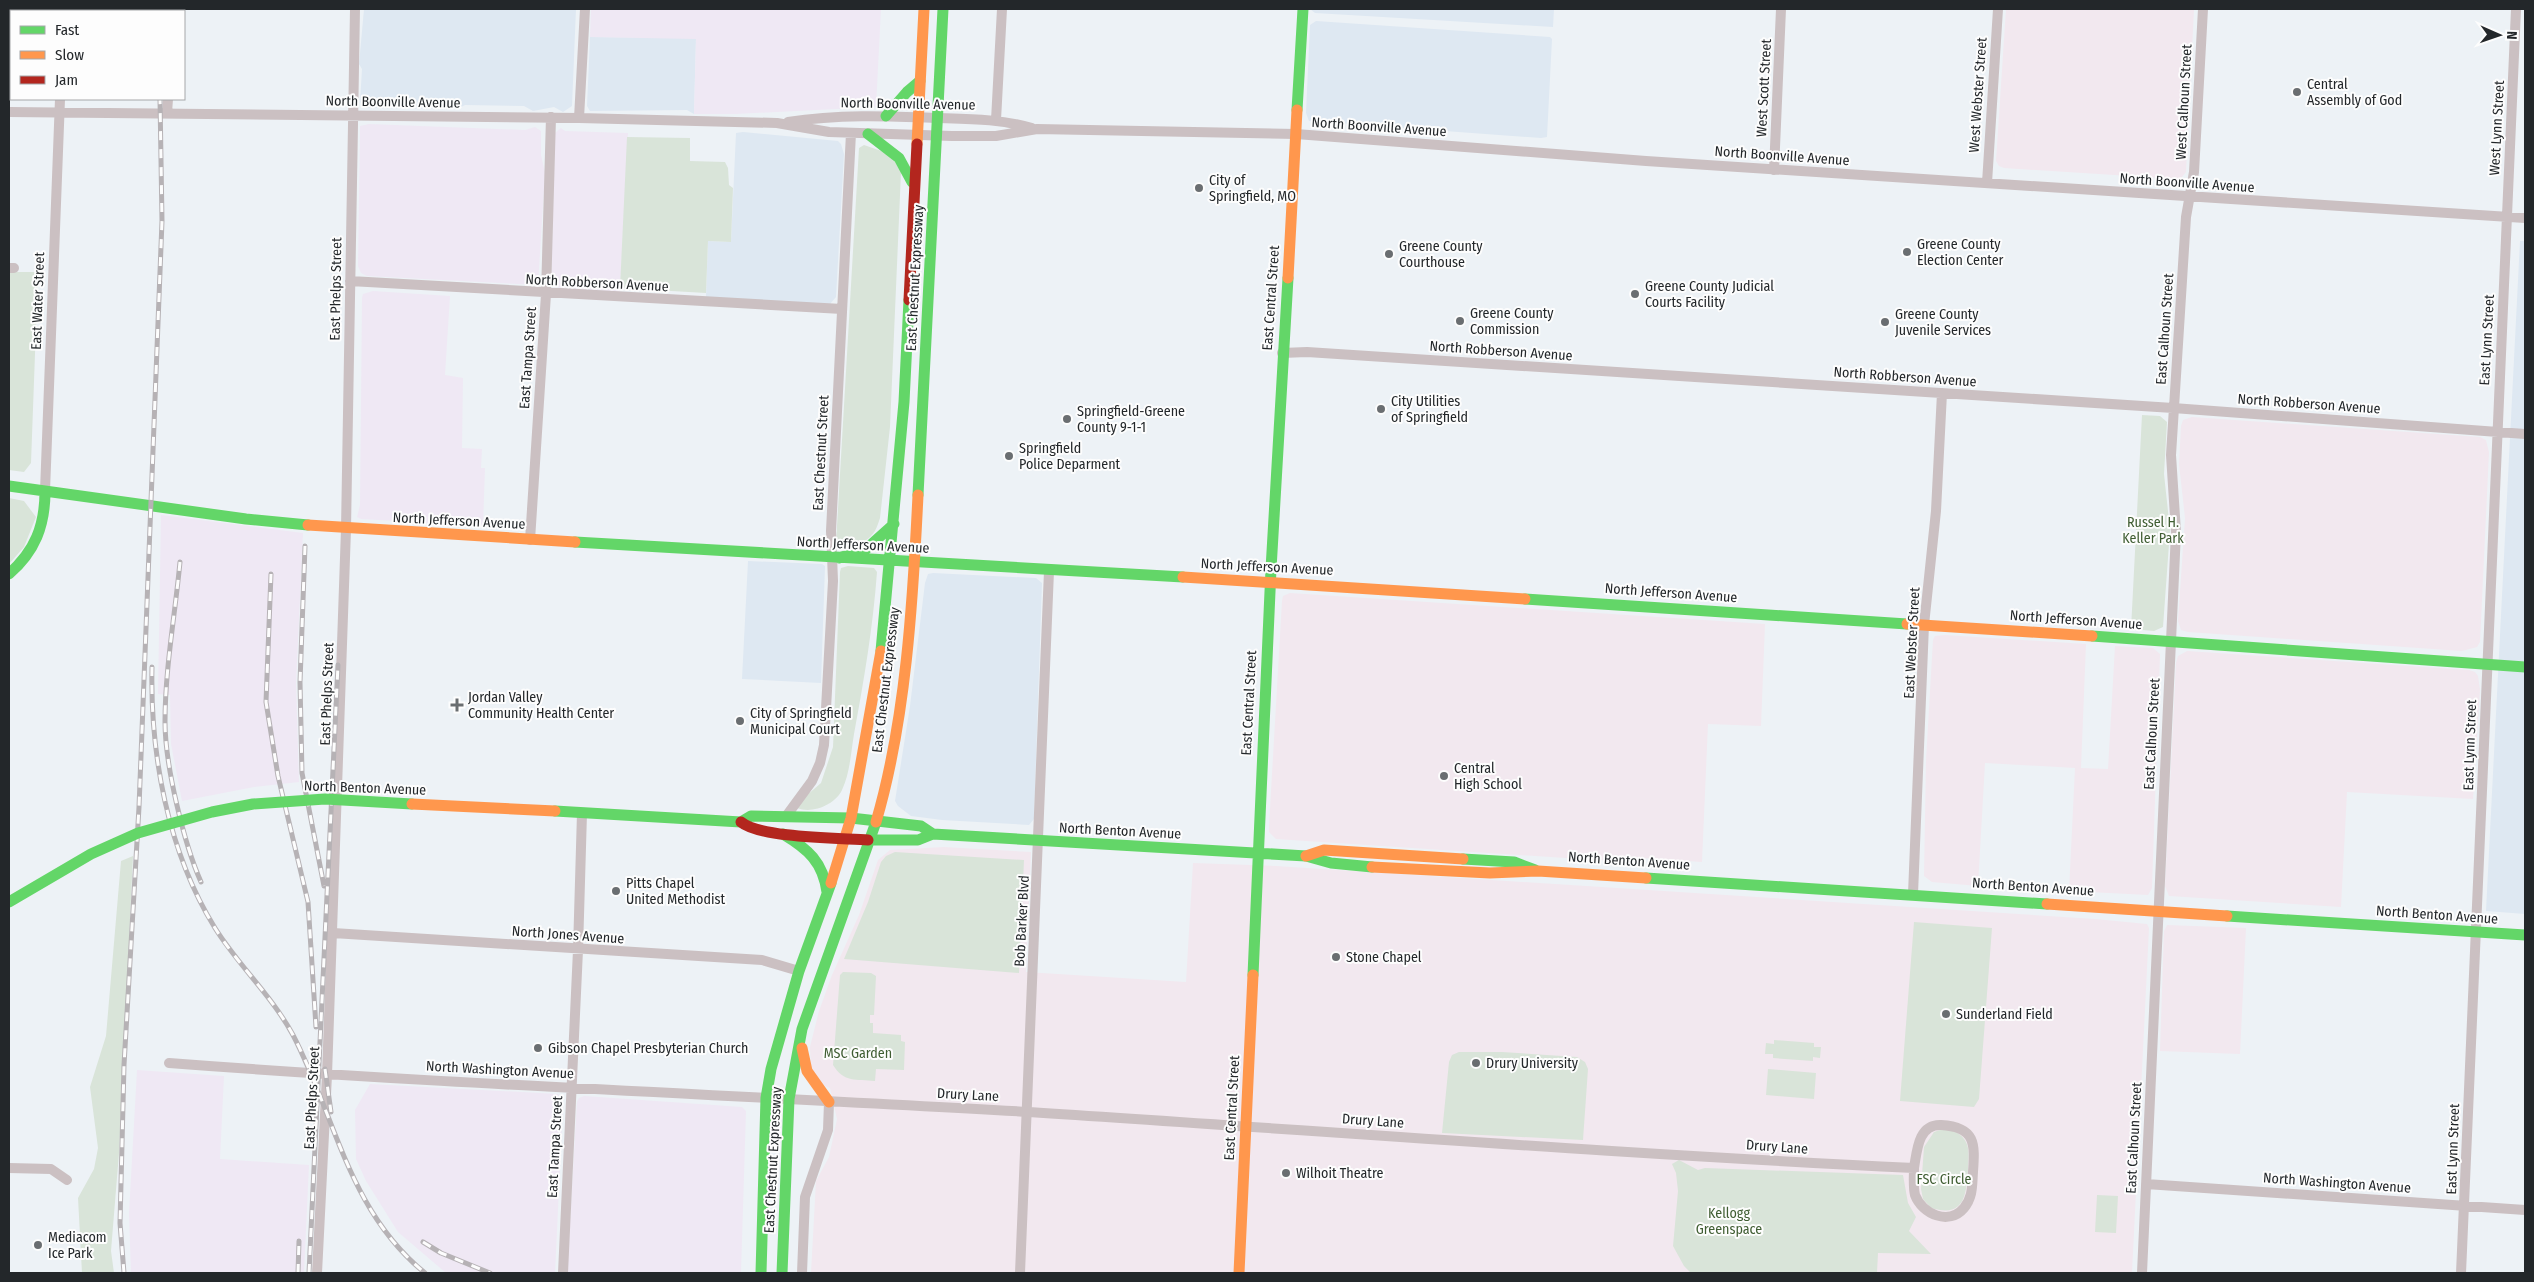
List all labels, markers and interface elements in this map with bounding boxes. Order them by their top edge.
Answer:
legend [10,10,185,100]
north arrow [2474,10,2524,60]
text: Fast [55,21,79,39]
text: N [2503,31,2520,40]
street label: West Webster Street [1965,36,1991,153]
street label: West Scott Street [1753,38,1775,137]
street label: West Calhoun Street [2172,43,2196,160]
text: Slow [55,46,84,64]
text: Jam [55,71,78,89]
place label: Central Assembly of God [2307,76,2402,109]
street label: West Lynn Street [2486,80,2508,176]
marker: Central Assembly of God [2291,86,2303,98]
street label: North Boonville Avenue [325,92,461,112]
street label: North Boonville Avenue [840,94,976,114]
street label: North Boonville Avenue [1311,114,1447,140]
street label: North Boonville Avenue [1714,143,1850,169]
street label: North Boonville Avenue [2119,170,2255,196]
place label: City of Springfield, MO [1209,172,1296,205]
marker: City of Springfield, MO [1193,182,1205,194]
street label: East Chestnut Expressway [903,204,927,352]
place label: Greene County Election Center [1917,236,2004,269]
street label: East Phelps Street [327,237,345,341]
place label: Greene County Courthouse [1399,238,1483,271]
street label: East Central Street [1259,244,1283,351]
marker: Greene County Election Center [1901,246,1913,258]
marker: Greene County Courthouse [1383,248,1395,260]
street label: East Water Street [28,251,48,350]
street label: North Robberson Avenue [525,271,669,295]
street label: East Calhoun Street [2153,272,2177,385]
place label: Greene County Judicial Courts Facility [1645,278,1774,311]
marker: Greene County Judicial Courts Facility [1629,288,1641,300]
street label: East Lynn Street [2476,294,2498,386]
place label: Greene County Commission [1470,305,1554,338]
street label: East Tampa Street [516,306,540,410]
place label: Greene County Juvenile Services [1895,306,1991,339]
marker: Greene County Commission [1454,315,1466,327]
marker: Greene County Juvenile Services [1879,316,1891,328]
street label: North Robberson Avenue [1429,338,1573,364]
street label: North Robberson Avenue [1833,364,1977,390]
street label: North Robberson Avenue [2237,391,2381,417]
place label: City Utilities of Springfield [1391,393,1468,426]
street label: East Chestnut Street [809,394,833,511]
place label: Springfield-Greene County 9-1-1 [1077,403,1185,436]
marker: City Utilities of Springfield [1375,403,1387,415]
marker: Springfield-Greene County 9-1-1 [1061,413,1073,425]
place label: Springfield Police Deparment [1019,440,1121,473]
marker: Springfield Police Deparment [1003,450,1015,462]
street label: North Jefferson Avenue [392,509,526,533]
park label: Russel H. Keller Park [2122,514,2184,547]
street label: North Jefferson Avenue [796,533,930,557]
street label: North Jefferson Avenue [1200,555,1334,579]
street label: North Jefferson Avenue [1604,580,1738,606]
street label: East Webster Street [1901,586,1923,699]
street label: East Chestnut Expressway [869,605,903,754]
street label: North Jefferson Avenue [2009,607,2143,633]
street label: East Phelps Street [317,642,337,746]
street label: East Central Street [1238,650,1260,756]
street label: East Calhoun Street [2141,677,2163,790]
place label: Jordan Valley Community Health Center [468,689,614,722]
marker: Jordan Valley Community Health Center [450,698,464,712]
street label: East Lynn Street [2460,699,2480,791]
place label: City of Springfield Municipal Court [750,705,852,738]
marker: City of Springfield Municipal Court [734,715,746,727]
place label: Central High School [1454,760,1522,793]
marker: Central High School [1438,770,1450,782]
street label: North Benton Avenue [304,777,427,799]
street label: North Benton Avenue [1058,819,1182,843]
street label: North Benton Avenue [1567,848,1691,874]
street label: North Benton Avenue [1971,874,2095,900]
place label: Pitts Chapel United Methodist [626,875,725,908]
street label: Bob Barker Blvd [1011,875,1033,967]
marker: Pitts Chapel United Methodist [610,885,622,897]
street label: North Benton Avenue [2375,902,2499,928]
street label: North Jones Avenue [511,923,625,947]
place label: Stone Chapel [1346,949,1422,966]
marker: Stone Chapel [1330,951,1342,963]
place label: Sunderland Field [1956,1006,2053,1023]
marker: Sunderland Field [1940,1008,1952,1020]
place label: Gibson Chapel Presbyterian Church [548,1040,748,1057]
marker: Gibson Chapel Presbyterian Church [532,1042,544,1054]
park label: MSC Garden [824,1045,892,1062]
street label: East Phelps Street [301,1046,323,1150]
street label: East Central Street [1221,1055,1243,1161]
place label: Drury University [1486,1055,1579,1072]
marker: Drury University [1470,1057,1482,1069]
street label: North Washington Avenue [426,1058,574,1082]
street label: East Calhoun Street [2123,1081,2145,1194]
street label: Drury Lane [937,1085,999,1105]
street label: East Chestnut Expressway [761,1086,785,1234]
street label: East Tampa Street [544,1095,566,1199]
street label: East Lynn Street [2443,1103,2463,1195]
street label: Drury Lane [1341,1110,1405,1132]
street label: Drury Lane [1745,1136,1809,1158]
place label: Wilhoit Theatre [1296,1165,1383,1182]
marker: Wilhoit Theatre [1280,1167,1292,1179]
street label: North Washington Avenue [2263,1169,2412,1197]
park label: FSC Circle [1917,1171,1972,1188]
park label: Kellogg Greenspace [1696,1205,1762,1238]
place label: Mediacom Ice Park [48,1229,107,1262]
marker: Mediacom Ice Park [32,1239,44,1251]

